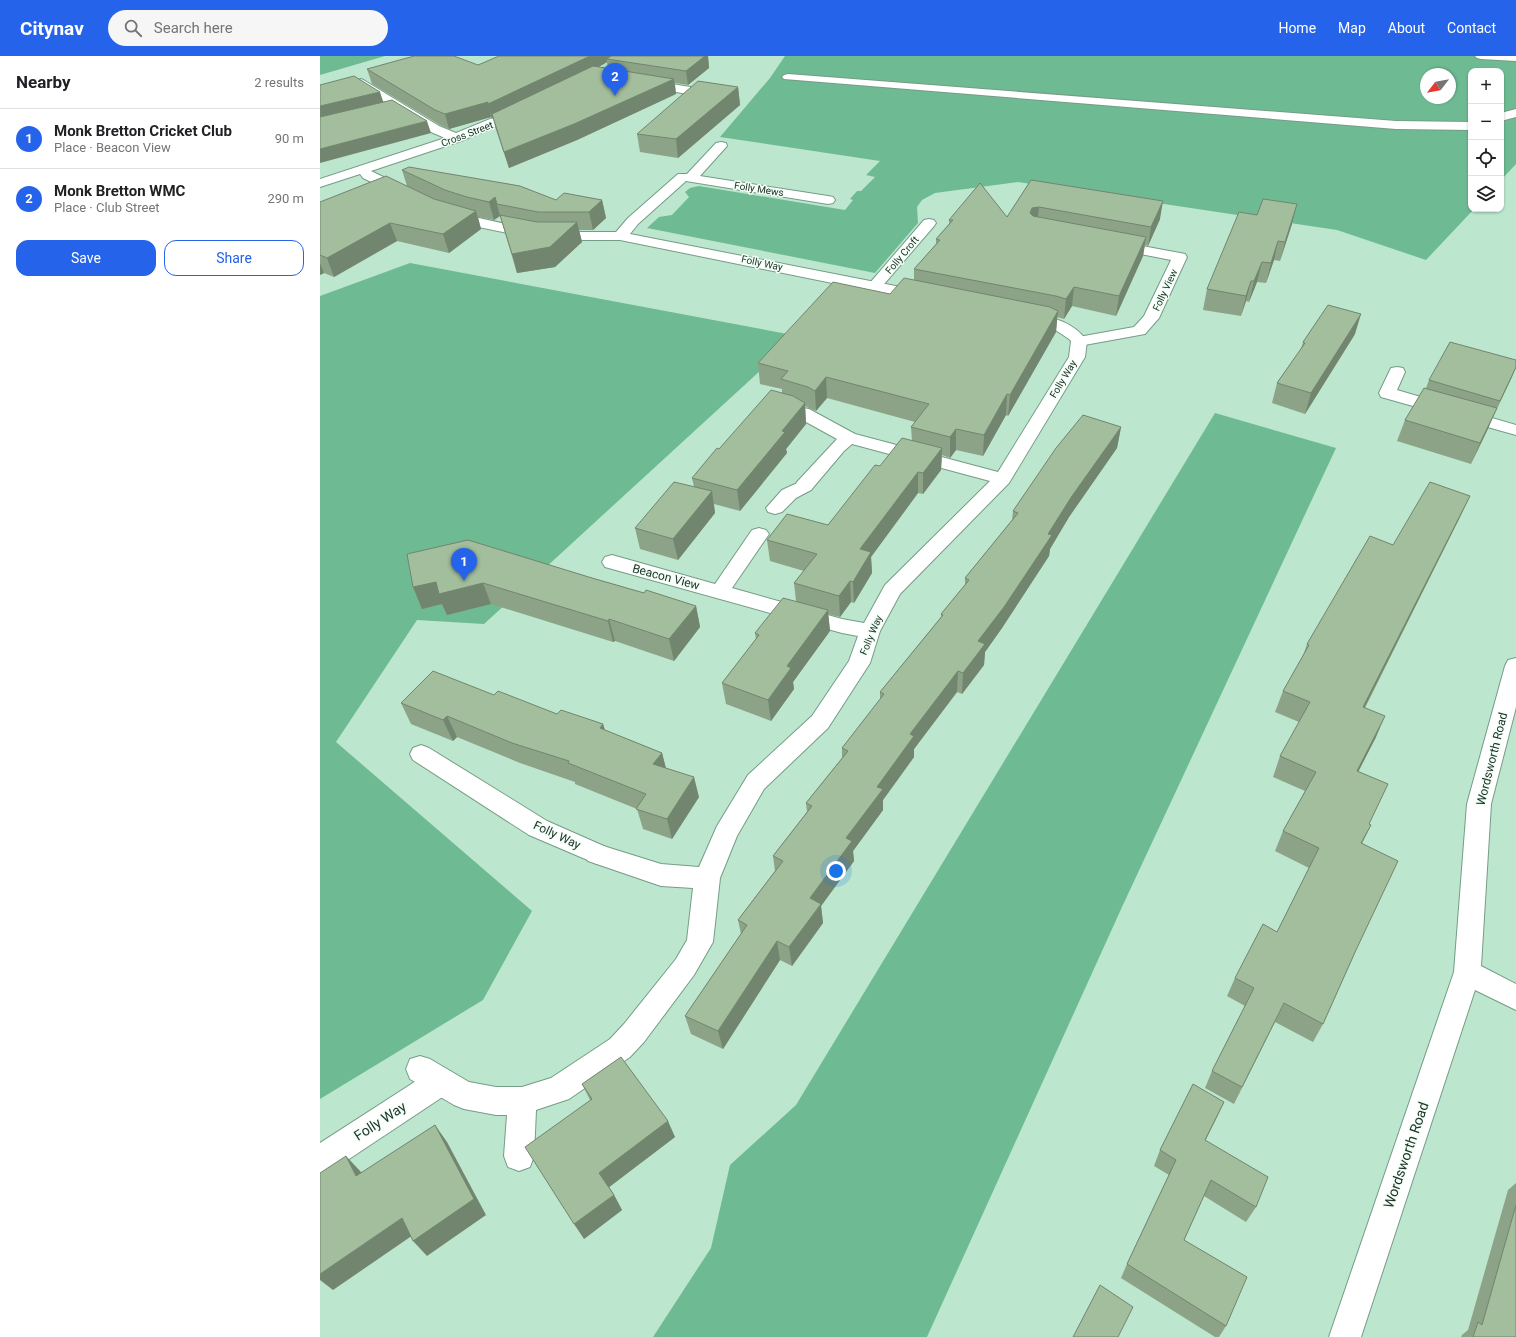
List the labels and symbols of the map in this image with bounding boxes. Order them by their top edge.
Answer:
pin: 2 [602,63,628,96]
north arrow [1420,68,1456,104]
street label: Cross Street [440,119,494,149]
street label: Folly Mews [733,180,785,198]
street label: Folly Croft [883,234,921,276]
street label: Folly Way [740,253,784,273]
street label: Folly View [1151,267,1180,313]
street label: Folly Way [1047,358,1079,400]
pin: 1 [451,548,477,581]
street label: Beacon View [631,561,701,593]
street label: Folly Way [858,613,884,656]
street label: Wordsworth Road [1474,711,1510,807]
street label: Folly Way [531,818,583,852]
your location [826,861,846,881]
street label: Folly Way [351,1098,409,1144]
street label: Wordsworth Road [1380,1100,1432,1210]

